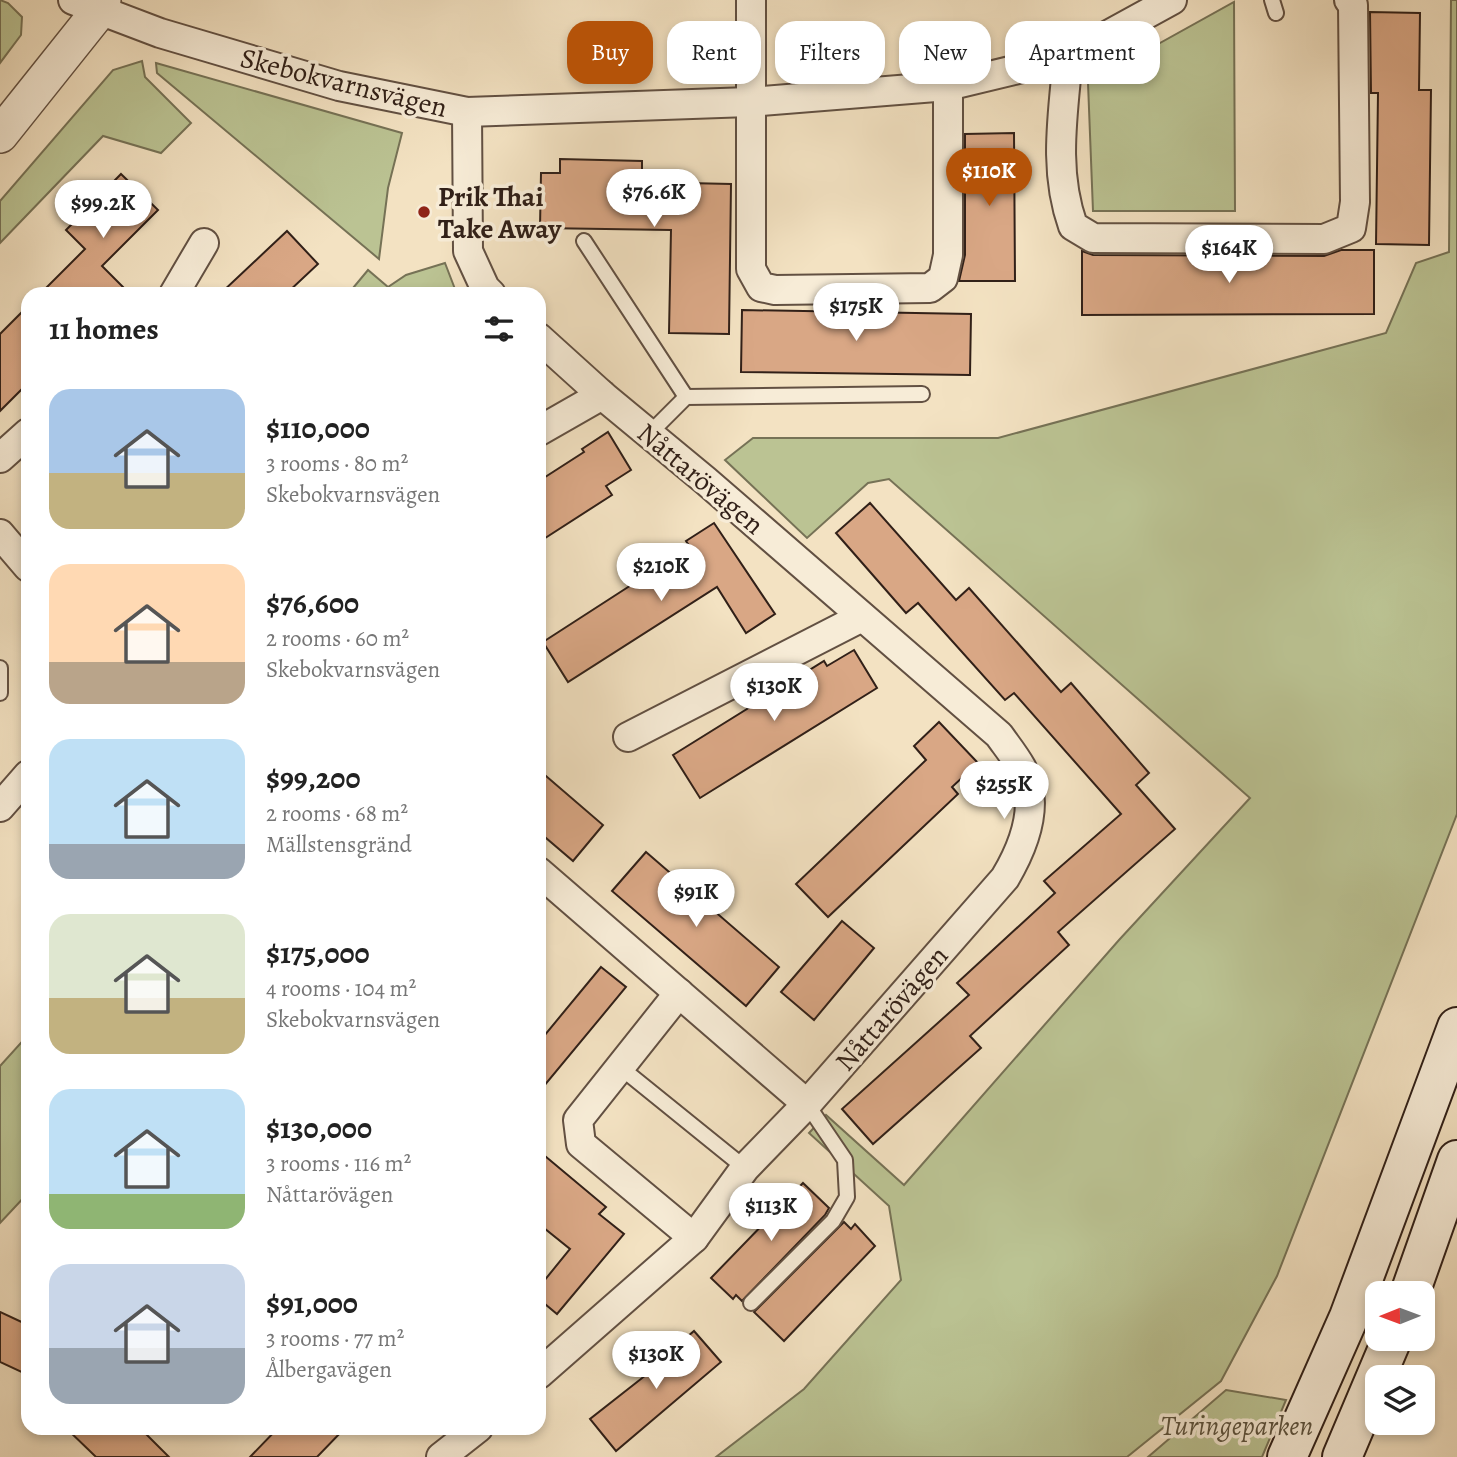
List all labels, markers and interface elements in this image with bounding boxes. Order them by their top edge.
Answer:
chip: Buy [567,21,653,84]
chip: Rent [667,21,761,84]
chip: Filters [775,21,885,84]
chip: New [899,21,991,84]
chip: Apartment [1005,21,1160,84]
street label: Skebokvarnsvägen [236,39,451,127]
pin: $110K [940,148,1038,208]
text: $110K [962,155,1016,186]
pin: $76.6K [597,170,711,229]
text: $76.6K [622,176,686,207]
place label: Prik Thai Take Away [438,178,562,248]
pin: $99.2K [46,180,160,240]
text: $99.2K [71,187,135,218]
marker: Prik Thai Take Away [416,204,432,220]
pin: $164K [1180,226,1278,285]
text: $164K [1201,232,1257,263]
pin: $175K [807,284,905,343]
text: $175K [829,290,883,321]
text: 11 homes [49,309,159,349]
icon: filters [480,310,518,348]
text: $110,000 [266,408,370,448]
street label: Nåttarövägen [629,414,772,543]
icon: home [105,417,189,501]
text: 3 rooms · 80 m² [266,448,408,479]
text: Skebokvarnsvägen [266,479,440,510]
pin: $210K [612,544,710,603]
text: $210K [633,550,689,581]
text: $76,600 [266,583,359,623]
icon: home [105,592,189,676]
text: 2 rooms · 60 m² [266,623,409,654]
text: Skebokvarnsvägen [266,654,440,685]
pin: $130K [725,664,823,723]
text: $130K [746,670,802,701]
text: $99,200 [266,758,361,798]
pin: $255K [955,762,1053,821]
icon: home [105,767,189,851]
text: $255K [976,768,1032,799]
text: 2 rooms · 68 m² [266,798,408,829]
text: Mällstensgränd [266,829,412,860]
pin: $91K [655,870,737,929]
text: $91K [674,876,718,907]
text: $175,000 [266,933,370,973]
street label: Nåttarövägen [827,938,957,1080]
icon: home [105,942,189,1026]
text: 4 rooms · 104 m² [266,973,416,1004]
text: Skebokvarnsvägen [266,1004,440,1035]
text: $130,000 [266,1108,372,1148]
icon: home [105,1117,189,1201]
text: 3 rooms · 116 m² [266,1148,411,1179]
text: Nåttarövägen [266,1179,393,1210]
pin: $113K [722,1184,820,1243]
text: $113K [745,1190,797,1221]
north arrow [1365,1281,1435,1351]
map controls [1365,1281,1435,1435]
text: $91,000 [266,1283,358,1323]
icon: home [105,1292,189,1376]
text: 3 rooms · 77 m² [266,1323,404,1354]
pin: $130K [607,1332,705,1391]
text: $130K [628,1338,684,1369]
text: Ålbergavägen [266,1354,392,1385]
button: layers [1365,1365,1435,1435]
park label: Turingeparken [1161,1407,1313,1445]

